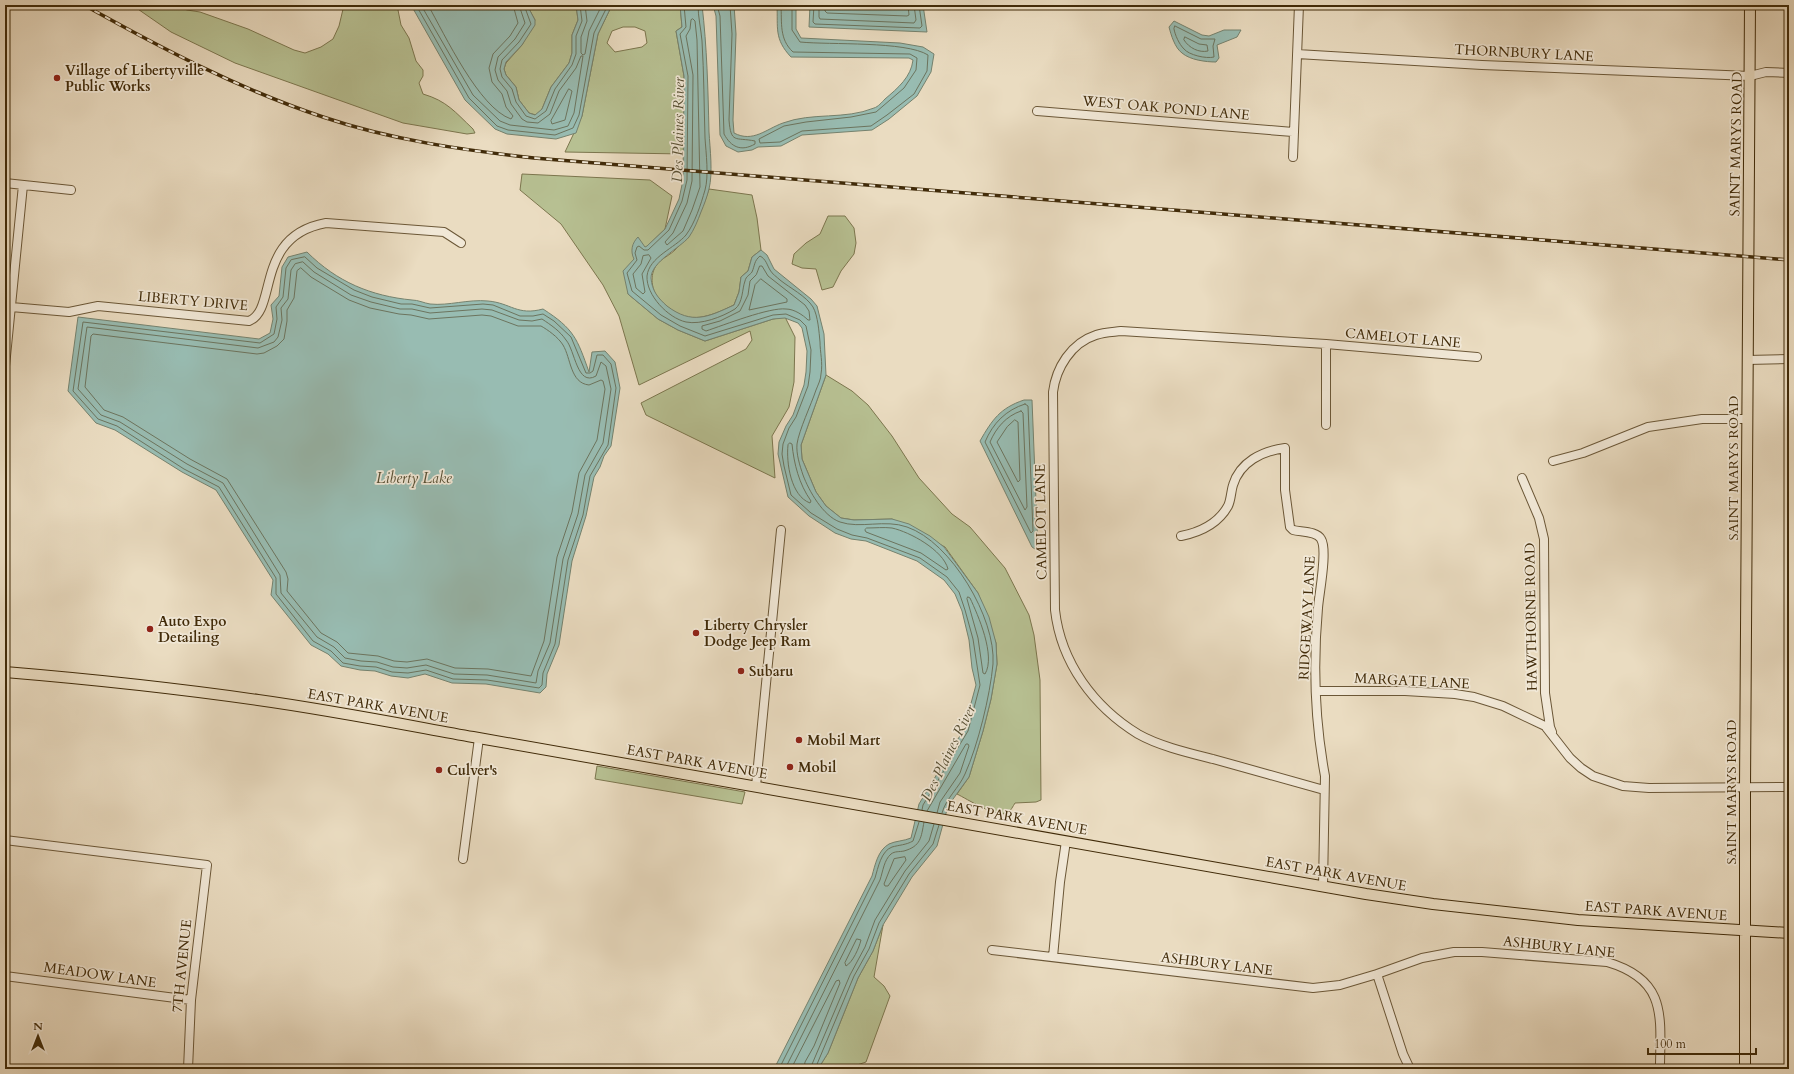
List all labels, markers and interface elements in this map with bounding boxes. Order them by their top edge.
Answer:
street label: THORNBURY LANE [1454,40,1595,66]
place label: Village of Libertyville Public Works [65,61,204,96]
street label: SAINT MARYS ROAD [1725,71,1747,217]
marker: Village of Libertyville Public Works [52,73,62,83]
water label: Des Plaines River [667,76,689,183]
street label: WEST OAK POND LANE [1081,91,1251,125]
street label: LIBERTY DRIVE [137,287,249,315]
street label: CAMELOT LANE [1344,323,1462,353]
street label: SAINT MARYS ROAD [1724,396,1743,540]
street label: CAMELOT LANE [1030,463,1052,580]
water label: Liberty Lake [376,468,452,488]
street label: HAWTHORNE ROAD [1520,543,1542,691]
street label: RIDGEWAY LANE [1294,555,1320,681]
place label: Auto Expo Detailing [158,612,226,647]
place label: Liberty Chrysler Dodge Jeep Ram [704,616,811,651]
marker: Auto Expo Detailing [145,624,155,634]
marker: Liberty Chrysler Dodge Jeep Ram [691,628,701,638]
place label: Subaru [749,662,793,681]
marker: Subaru [736,666,746,676]
street label: MARGATE LANE [1354,668,1471,694]
street label: EAST PARK AVENUE [306,684,450,728]
water label: Des Plaines River [916,700,981,805]
street label: SAINT MARYS ROAD [1722,720,1741,864]
place label: Mobil Mart [807,731,880,750]
marker: Mobil Mart [794,735,804,745]
street label: EAST PARK AVENUE [625,740,769,784]
place label: Mobil [798,758,836,777]
place label: Culver's [447,761,497,780]
marker: Mobil [785,762,795,772]
marker: Culver's [434,765,444,775]
street label: EAST PARK AVENUE [945,796,1089,840]
street label: EAST PARK AVENUE [1264,852,1408,896]
street label: EAST PARK AVENUE [1584,897,1728,925]
street label: 7TH AVENUE [168,918,196,1014]
street label: ASHBURY LANE [1502,932,1616,962]
street label: ASHBURY LANE [1160,948,1274,980]
street label: MEADOW LANE [42,958,158,992]
north arrow [18,1016,58,1056]
text: N [33,1019,43,1034]
scale bar [1648,1030,1756,1056]
text: 100 m [1654,1036,1687,1052]

